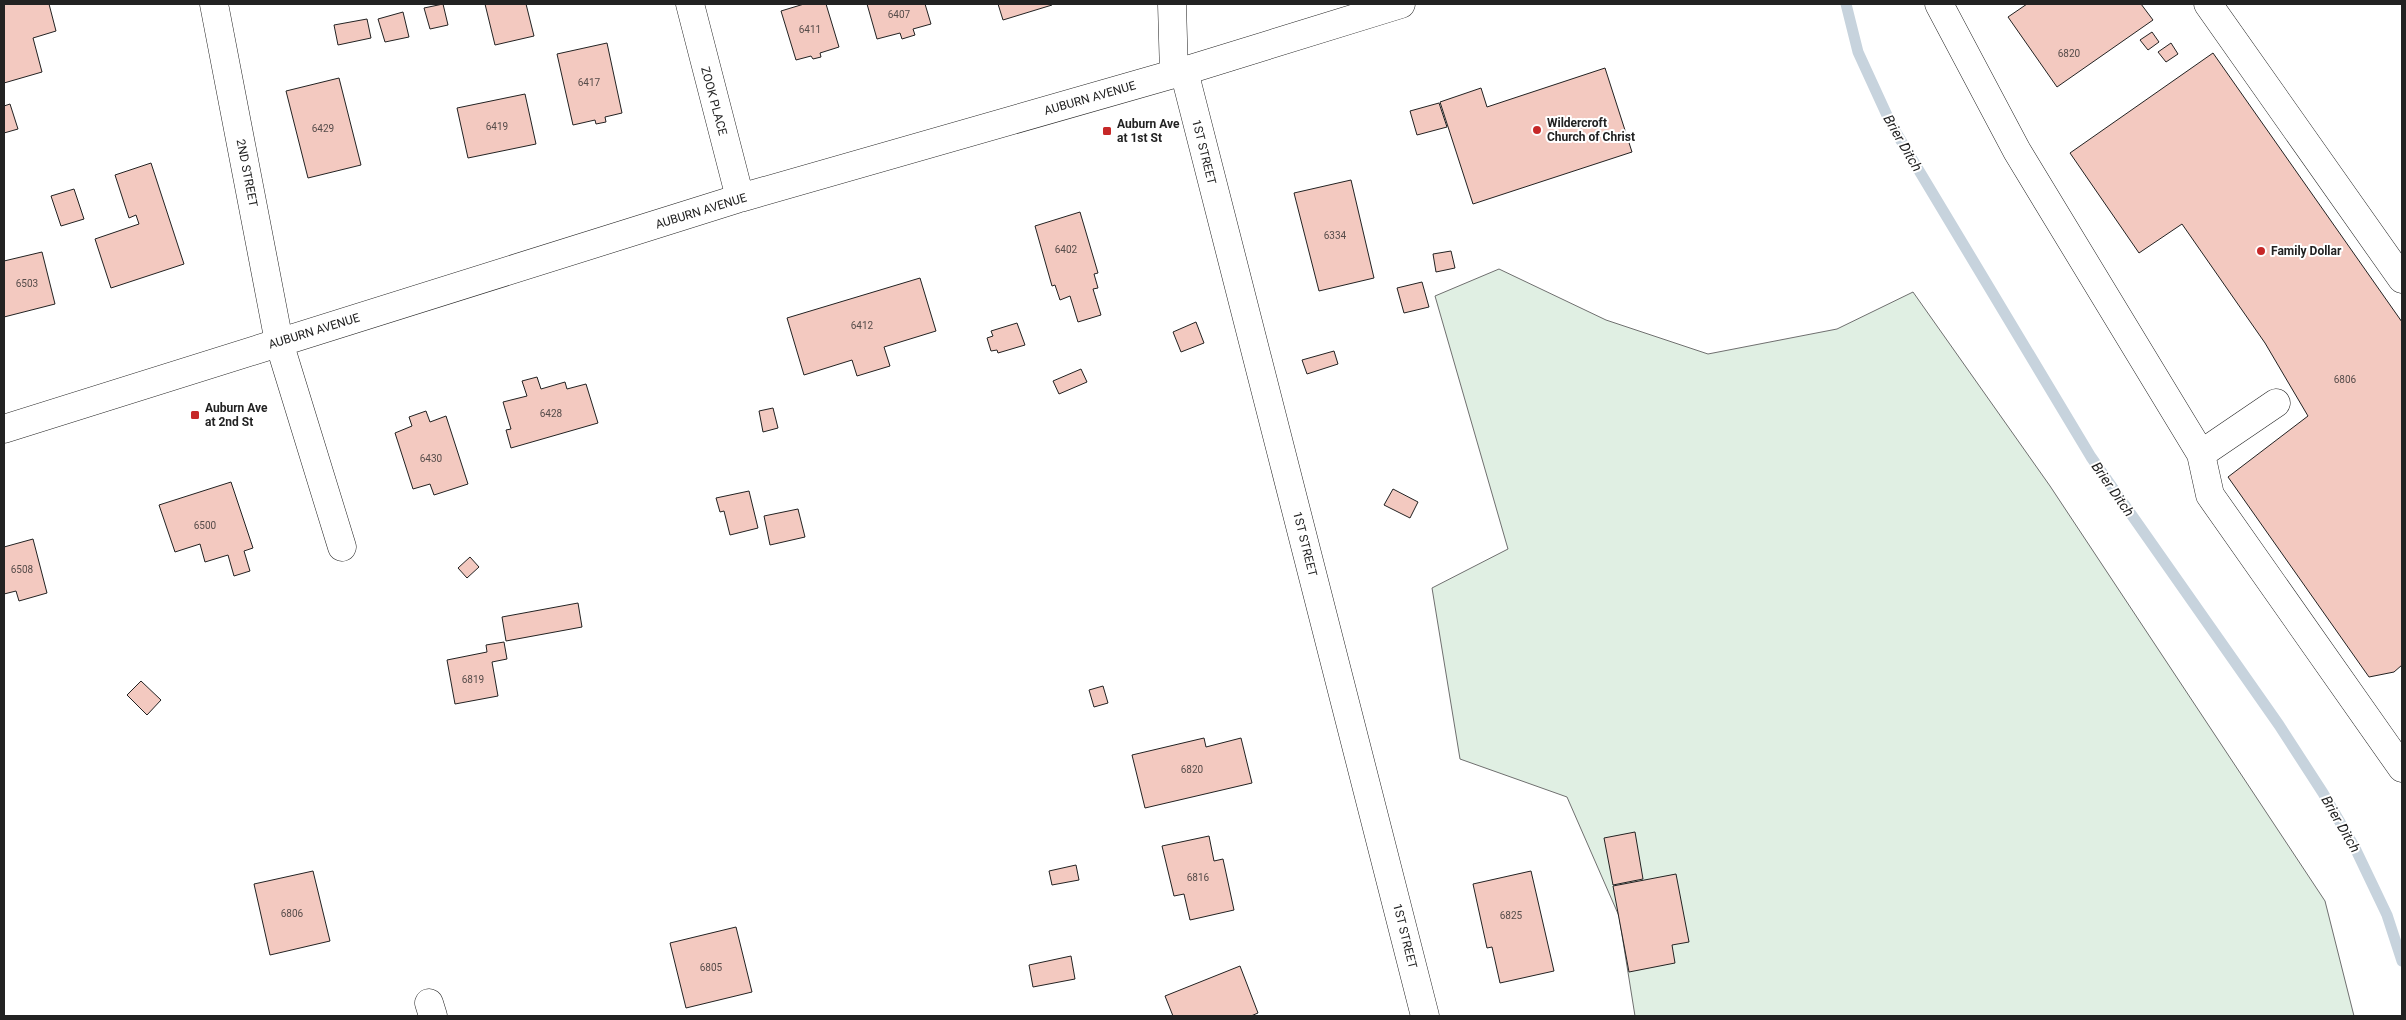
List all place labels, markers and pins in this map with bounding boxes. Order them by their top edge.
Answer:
place label: Wildercroft Church of Christ [1547,116,1635,144]
place label: Auburn Ave at 1st St [1117,117,1180,145]
marker: Wildercroft Church of Christ [1531,124,1543,136]
marker: Auburn Ave at 1st St [1101,125,1113,137]
place label: Family Dollar [2271,244,2342,258]
marker: Family Dollar [2255,245,2267,257]
place label: Auburn Ave at 2nd St [205,401,268,429]
marker: Auburn Ave at 2nd St [189,409,201,421]

